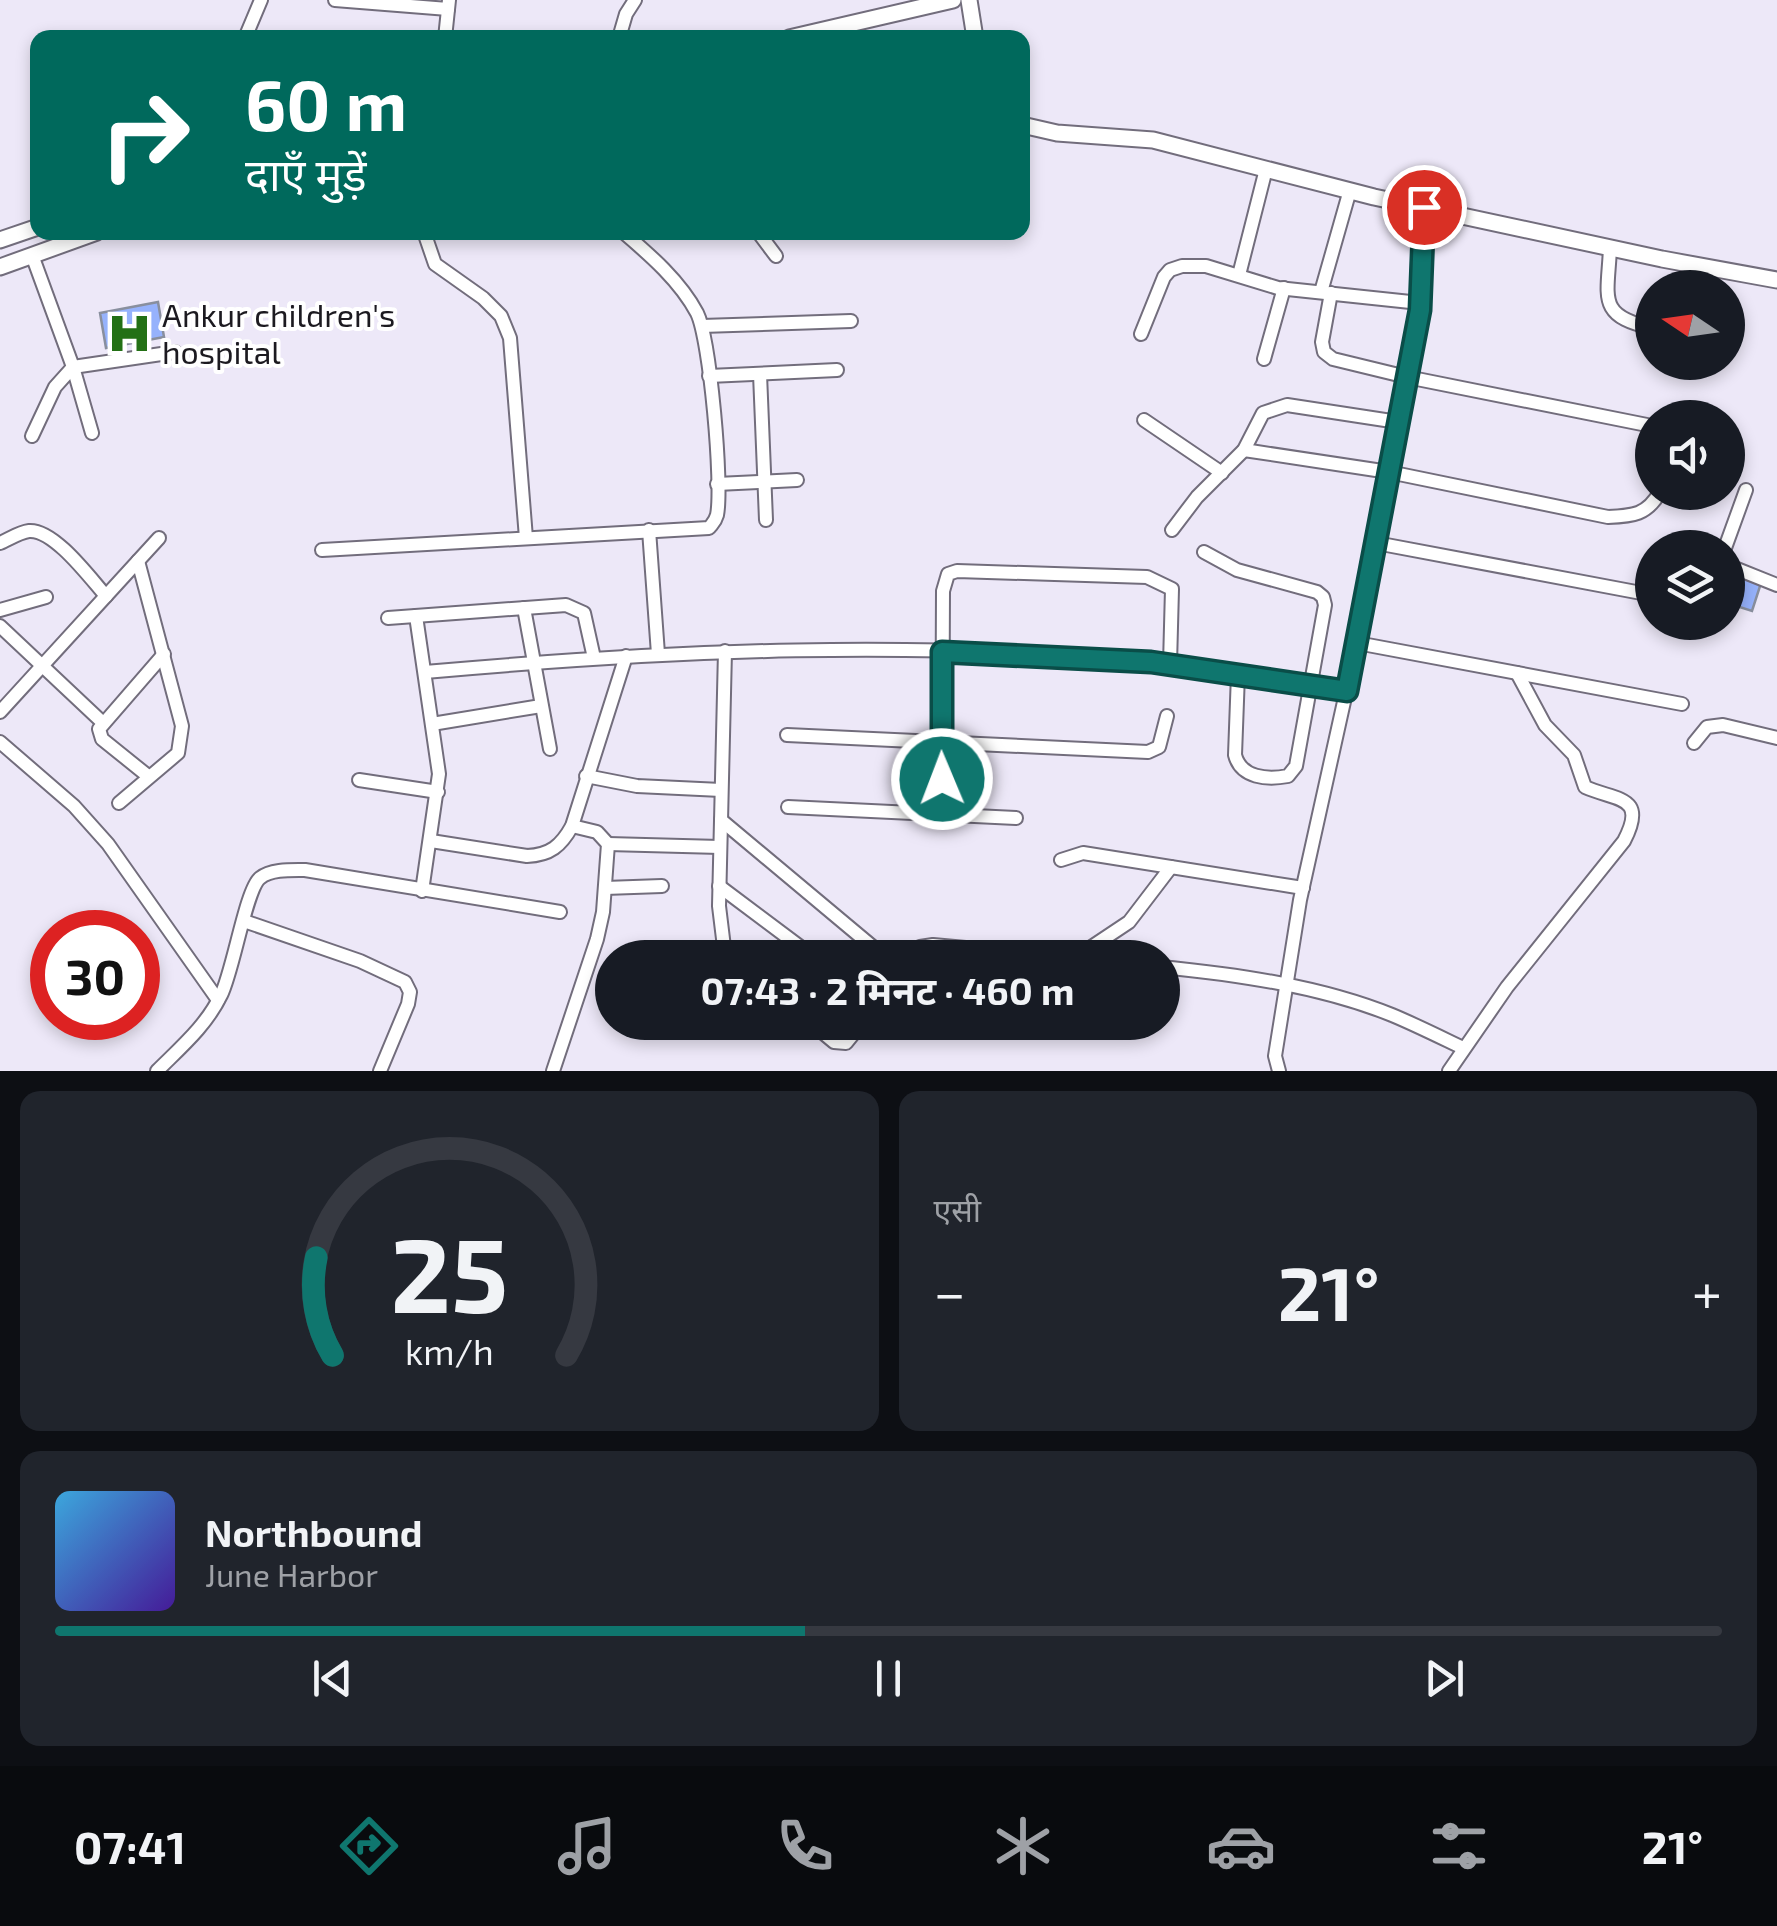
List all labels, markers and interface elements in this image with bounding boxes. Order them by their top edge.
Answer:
text: 60 m [245,61,407,145]
icon: right [80,70,210,200]
text: दाएँ मुड़ें [245,146,366,200]
pin [1382,165,1467,250]
icon: arrive [1397,180,1452,235]
north arrow [1635,270,1745,380]
map controls [1635,270,1745,640]
place label: Ankur children's hospital [162,295,395,370]
hospital icon: Ankur children's hospital [105,310,153,358]
button: sound [1635,400,1745,510]
button: layers [1635,530,1745,640]
position arrow [890,727,994,831]
speed limit sign: 30 [30,910,160,1040]
text: 07:43 · 2 मिनट · 460 m [701,967,1074,1013]
text: एसी [934,1190,981,1228]
text: 25 [390,1209,508,1334]
text: 21° [1278,1246,1380,1336]
text: − [934,1258,966,1324]
text: + [1692,1258,1722,1324]
text: km/h [405,1329,494,1372]
text: Northbound [205,1509,423,1555]
text: June Harbor [205,1555,378,1593]
icon: previous [305,1651,360,1706]
icon: pause [861,1651,916,1706]
icon: next [1417,1651,1472,1706]
icon: directions [334,1811,404,1881]
icon: music [552,1811,622,1881]
icon: phone [770,1811,840,1881]
icon: climate [988,1811,1058,1881]
icon: car [1206,1811,1276,1881]
icon: filters [1424,1811,1494,1881]
text: 07:41 [74,1819,186,1873]
text: 21° [1642,1819,1703,1873]

